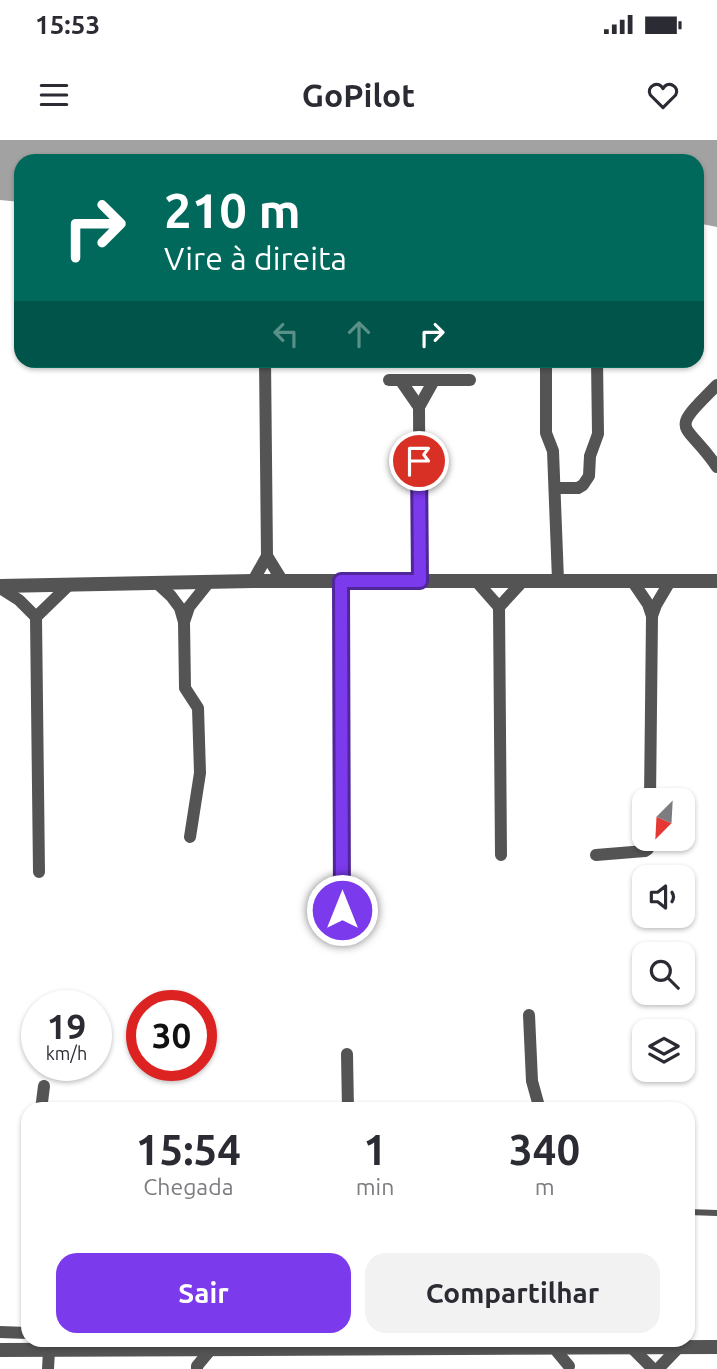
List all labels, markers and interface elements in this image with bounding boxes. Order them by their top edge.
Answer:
text: 15:53 [35,10,100,39]
icon: menu [35,76,73,114]
icon: heart [644,76,682,114]
text: GoPilot [302,77,415,113]
icon: right [49,182,140,273]
text: 210 m [164,182,301,237]
text: Vire à direita [164,240,347,276]
icon: left [267,315,305,353]
icon: ahead [340,315,378,353]
icon: right [413,315,451,353]
pin [389,431,449,491]
icon: arrive [400,442,438,480]
north arrow [632,788,695,850]
map controls [632,788,695,1082]
button: sound [632,865,695,928]
position arrow [305,873,379,947]
button: search [632,942,695,1005]
speed limit sign: 30 [126,990,217,1081]
text: 19 [47,1006,86,1046]
button: layers [632,1019,695,1082]
text: km/h [46,1043,87,1063]
text: 15:54 [136,1126,241,1173]
text: 1 [363,1126,387,1173]
text: 340 [509,1126,580,1173]
text: Chegada [143,1174,233,1199]
text: min [356,1174,394,1199]
text: m [535,1174,555,1199]
button: Sair [56,1253,351,1333]
button: Compartilhar [365,1253,660,1333]

